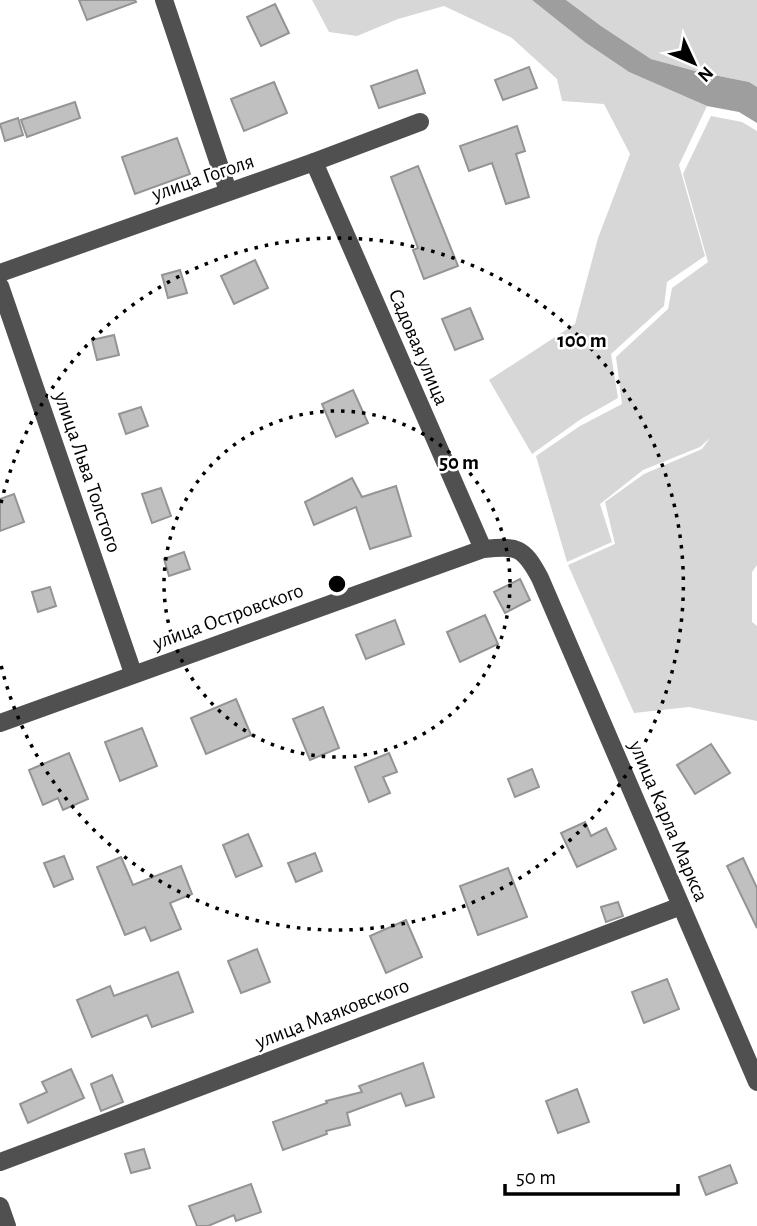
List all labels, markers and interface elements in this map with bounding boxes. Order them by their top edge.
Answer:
north arrow [659,28,729,98]
text: N [694,62,717,85]
street label: улица Гоголя [148,150,257,205]
street label: Садовая улица [385,286,453,409]
text: 100 m [557,330,607,351]
street label: улица Льва Толстого [50,388,125,555]
text: 50 m [439,452,479,473]
centre of rings [325,572,349,596]
street label: улица Островского [149,579,306,654]
street label: улица Карла Маркса [625,737,712,905]
street label: улица Маяковского [251,974,412,1053]
scale bar [505,1152,678,1196]
text: 50 m [516,1167,556,1188]

